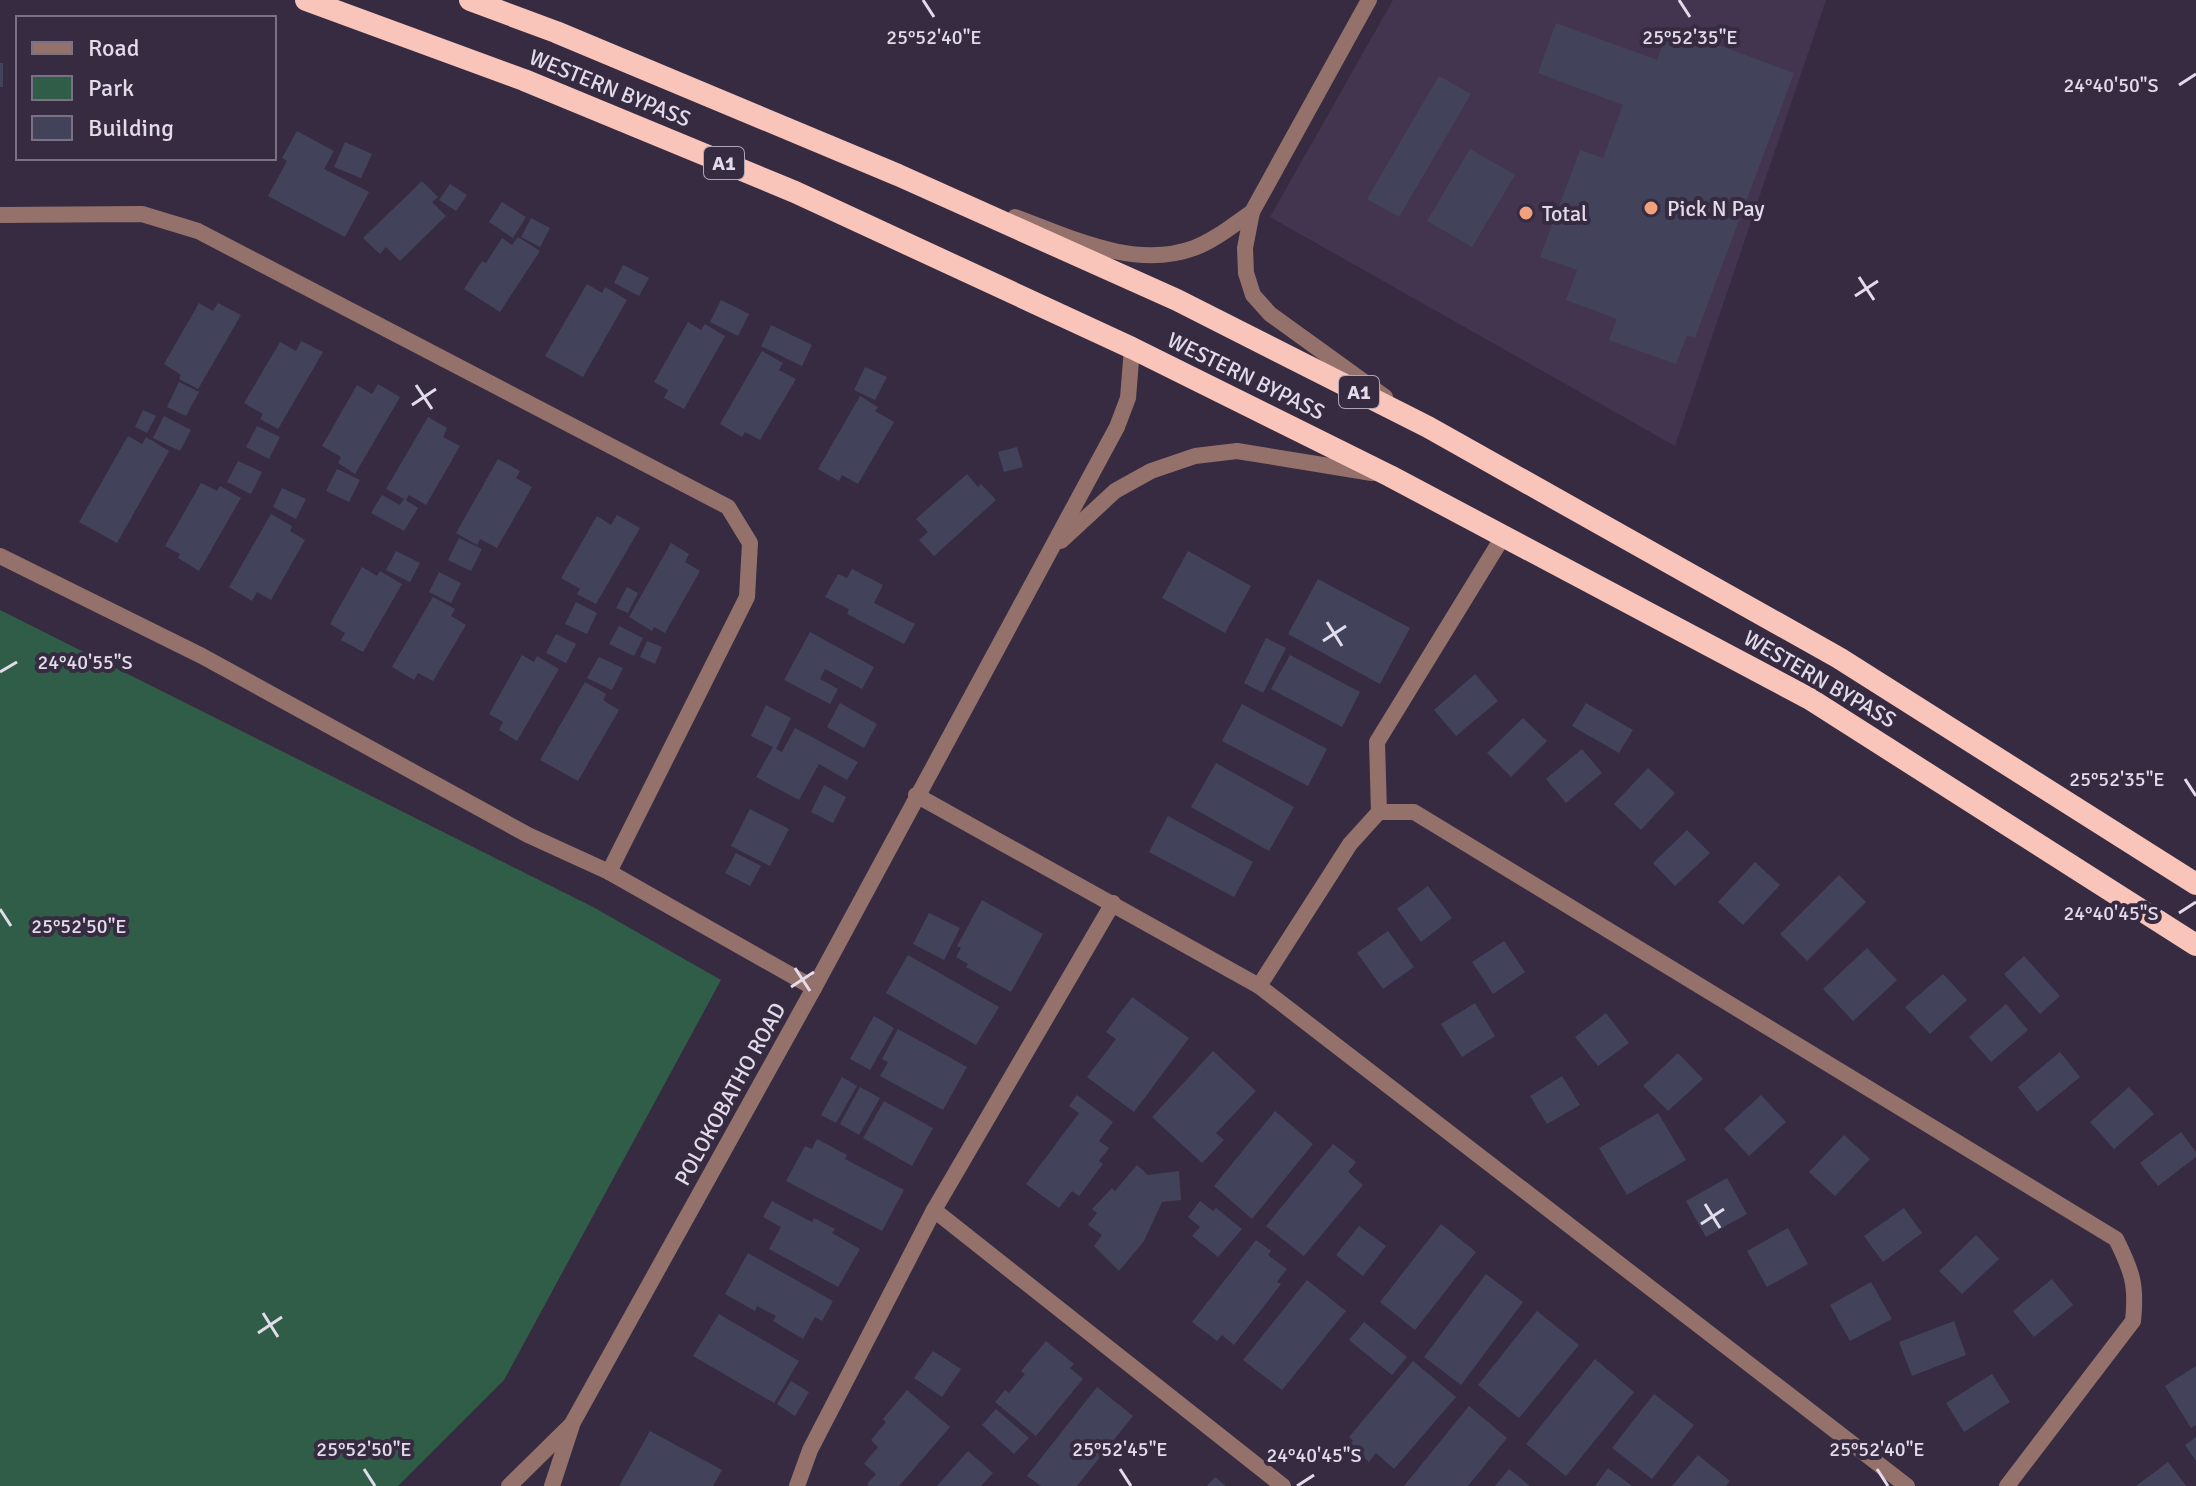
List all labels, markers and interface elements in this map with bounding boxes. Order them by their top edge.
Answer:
legend [16,16,276,160]
text: 25°52'40"E [886,25,982,50]
text: 25°52'35"E [1642,25,1738,50]
text: Road [88,33,139,63]
street label: WESTERN BYPASS [525,43,695,133]
text: Park [88,73,134,103]
text: 24°40'50"S [2063,73,2159,98]
text: Building [88,113,174,143]
road number: A1 [704,147,744,179]
place label: Pick N Pay [1667,195,1765,222]
marker: Pick N Pay [1642,199,1660,217]
place label: Total [1542,200,1588,227]
marker: Total [1517,204,1535,222]
street label: WESTERN BYPASS [1163,326,1329,426]
road number: A1 [1339,376,1379,408]
street label: WESTERN BYPASS [1739,624,1901,734]
text: 24°40'55"S [37,650,133,675]
text: 25°52'35"E [2069,767,2165,792]
text: 24°40'45"S [2063,901,2159,926]
text: 25°52'50"E [31,914,127,939]
street label: POLOKOBATHO ROAD [669,998,791,1190]
text: 25°52'50"E [316,1437,412,1462]
text: 25°52'45"E [1072,1437,1168,1462]
text: 25°52'40"E [1829,1437,1925,1462]
text: 24°40'45"S [1266,1443,1362,1468]

